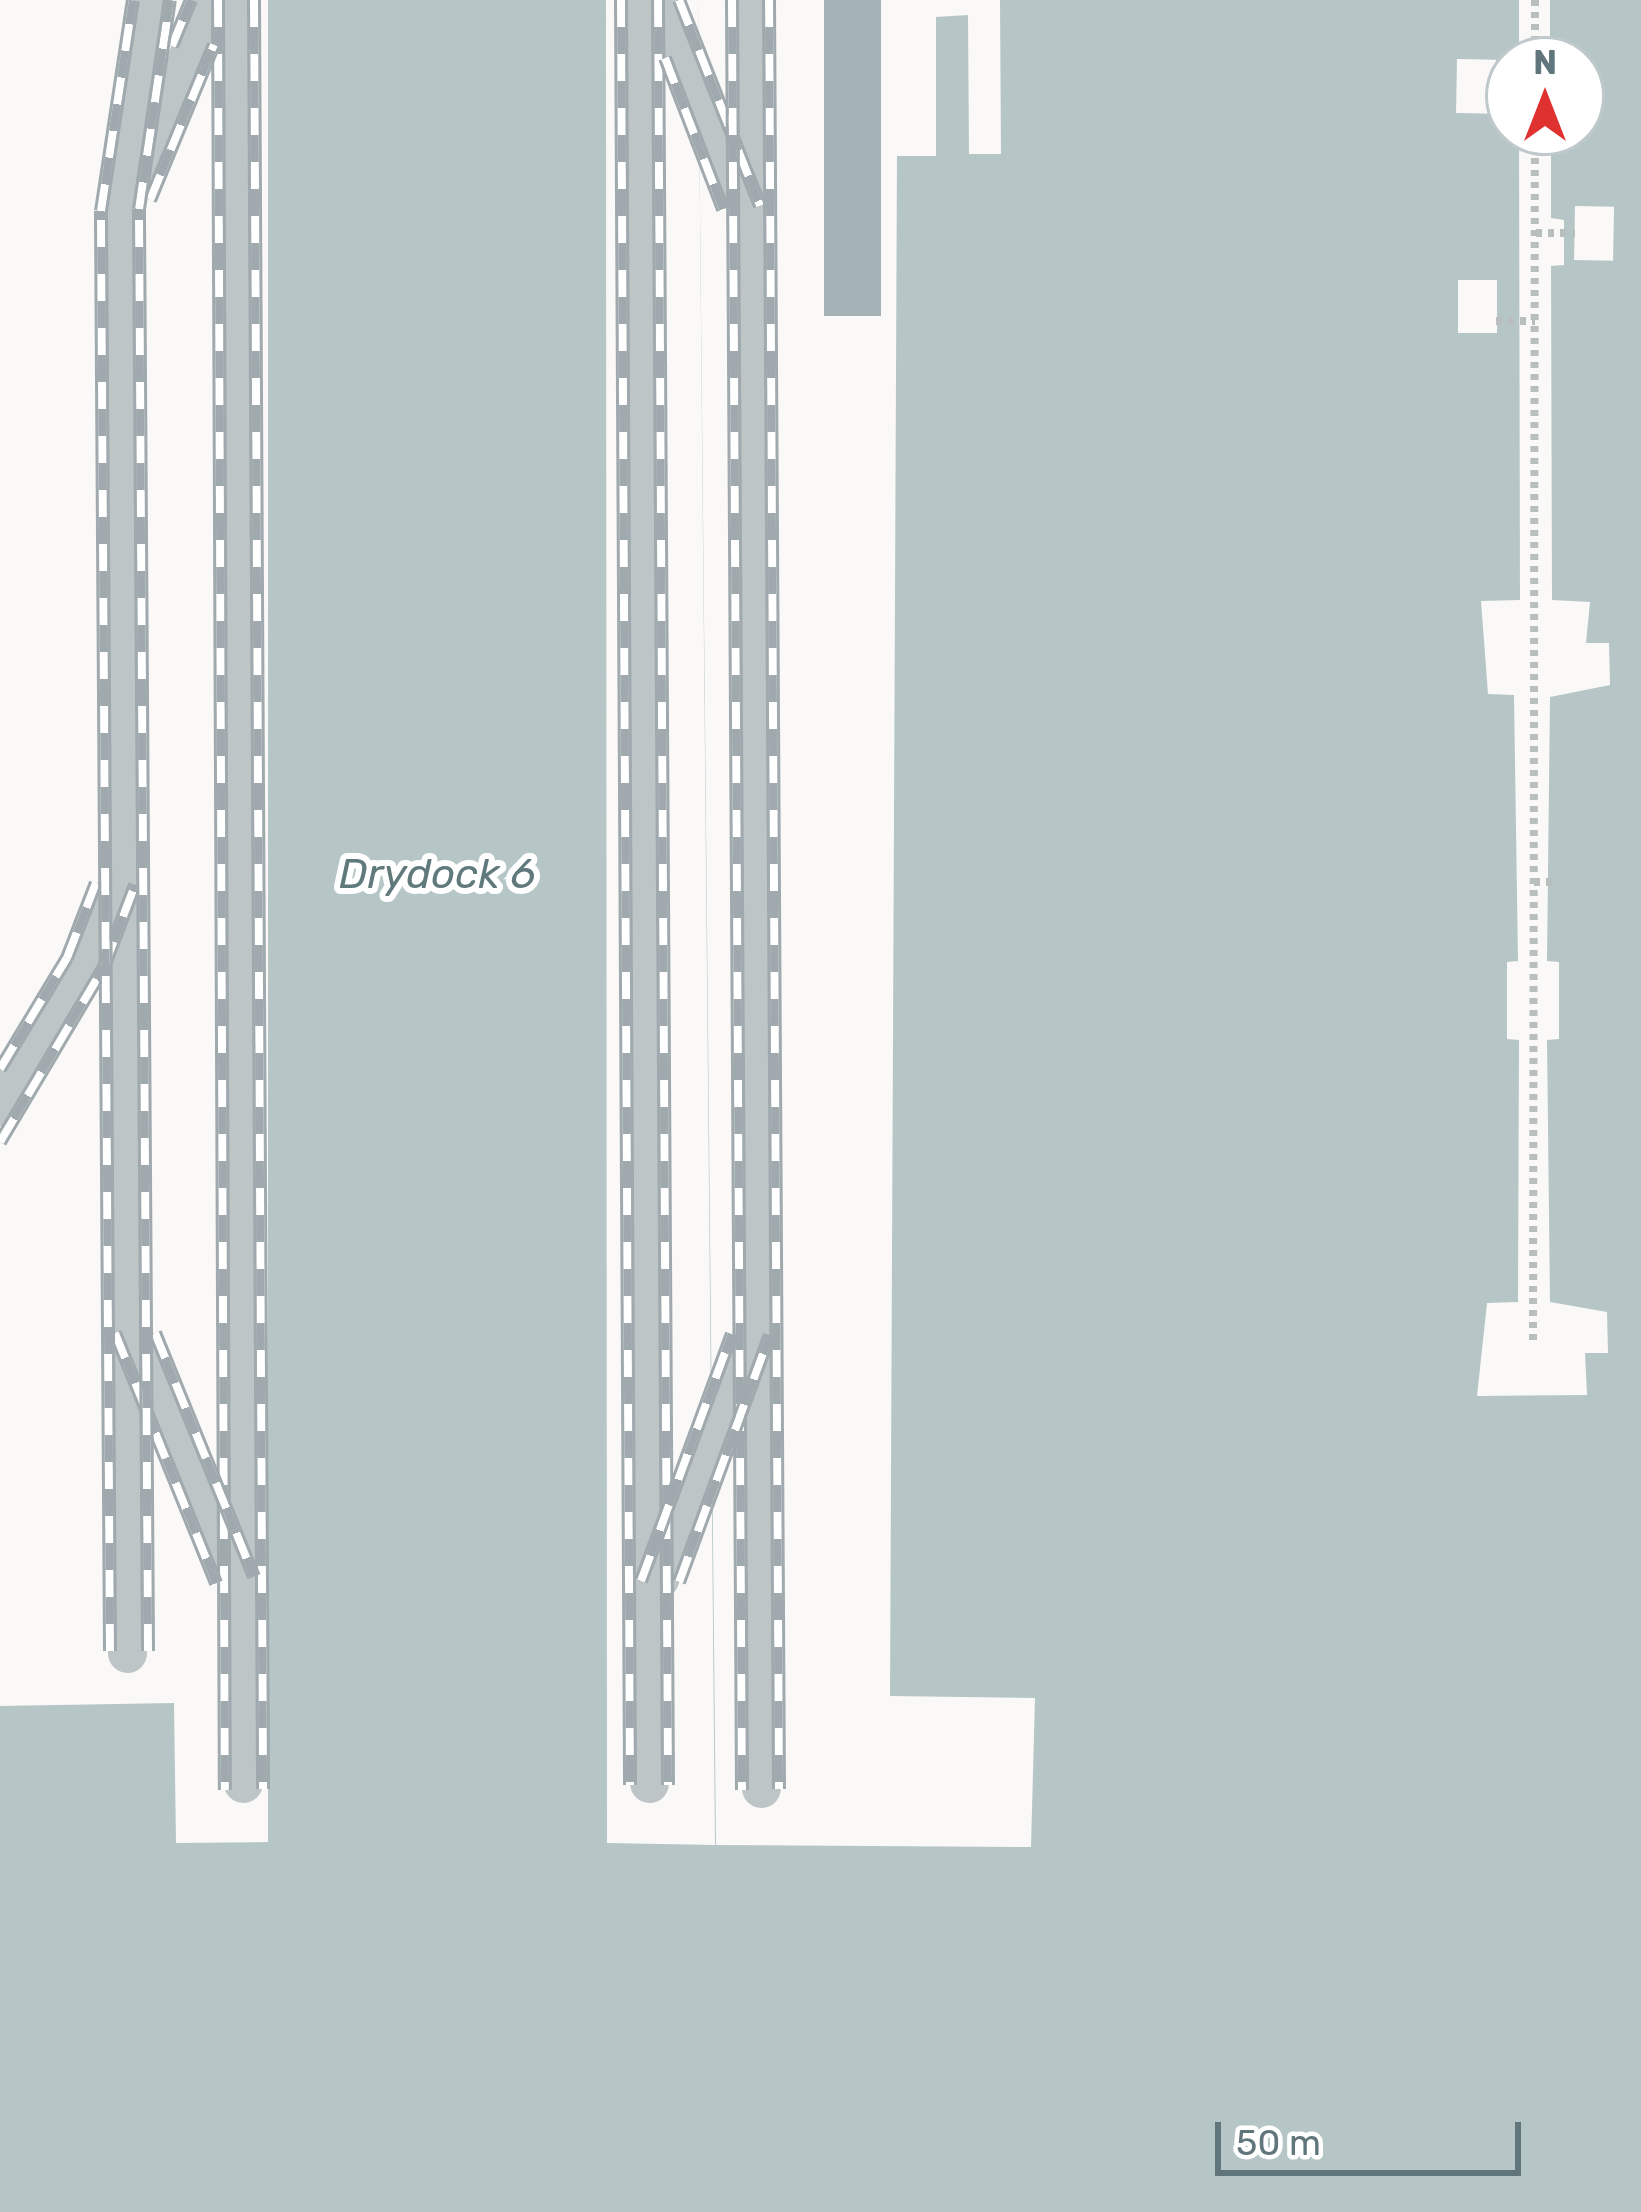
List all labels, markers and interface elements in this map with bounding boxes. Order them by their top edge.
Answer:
north arrow [1485,36,1605,156]
text: N [1533,43,1557,82]
water label: Drydock 6 [338,849,536,899]
scale bar [1221,2098,1527,2172]
text: 50 m [1236,2121,1321,2164]

